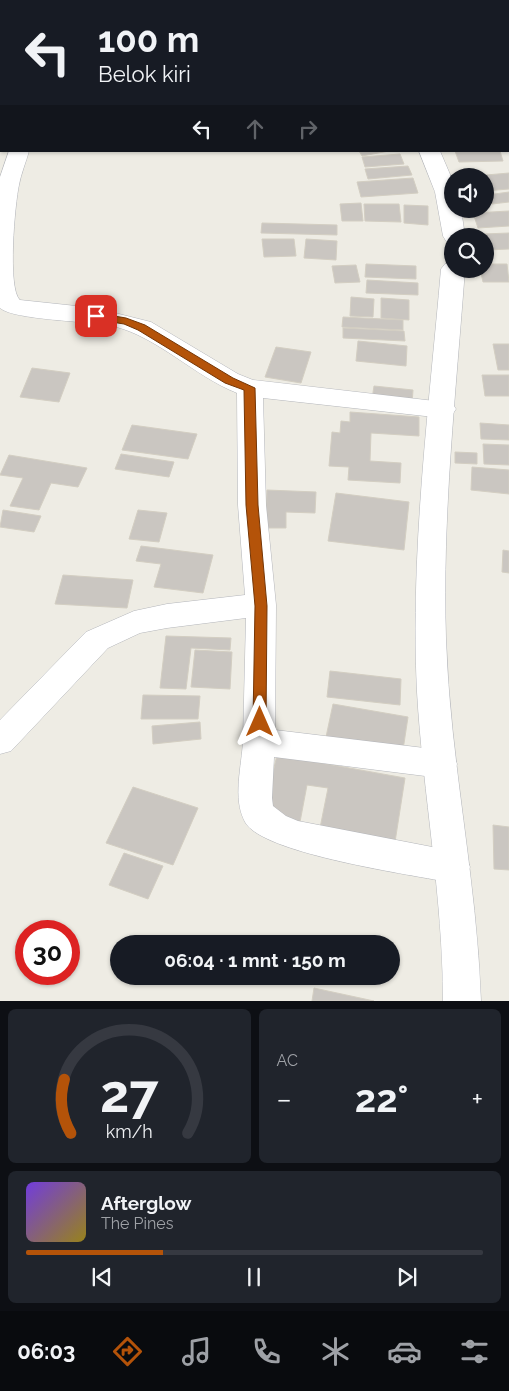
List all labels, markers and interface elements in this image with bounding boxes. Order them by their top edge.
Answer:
text: 100 m [98,19,199,60]
icon: left [15,20,80,85]
text: Belok kiri [98,61,191,87]
icon: left [188,115,216,143]
icon: ahead [241,115,269,143]
icon: right [294,115,322,143]
map controls [444,168,494,278]
button: sound [444,168,494,218]
button: search [444,228,494,278]
pin [75,295,117,337]
icon: arrive [82,302,110,330]
position arrow [233,695,285,747]
speed limit sign: 30 [15,920,80,985]
text: 06:04 · 1 mnt · 150 m [164,949,346,971]
text: AC [277,1051,298,1070]
text: 27 [100,1063,159,1124]
text: 22° [355,1076,408,1121]
text: − [277,1083,292,1116]
text: + [471,1083,483,1116]
text: km/h [106,1121,153,1142]
text: Afterglow [101,1192,191,1214]
text: The Pines [101,1214,173,1233]
icon: previous [88,1263,116,1291]
icon: pause [240,1263,268,1291]
icon: next [393,1263,421,1291]
icon: directions [110,1334,145,1369]
icon: music [179,1334,214,1369]
icon: phone [249,1334,284,1369]
icon: climate [318,1334,353,1369]
icon: car [387,1334,422,1369]
icon: filters [457,1334,492,1369]
text: 06:03 [17,1338,75,1364]

